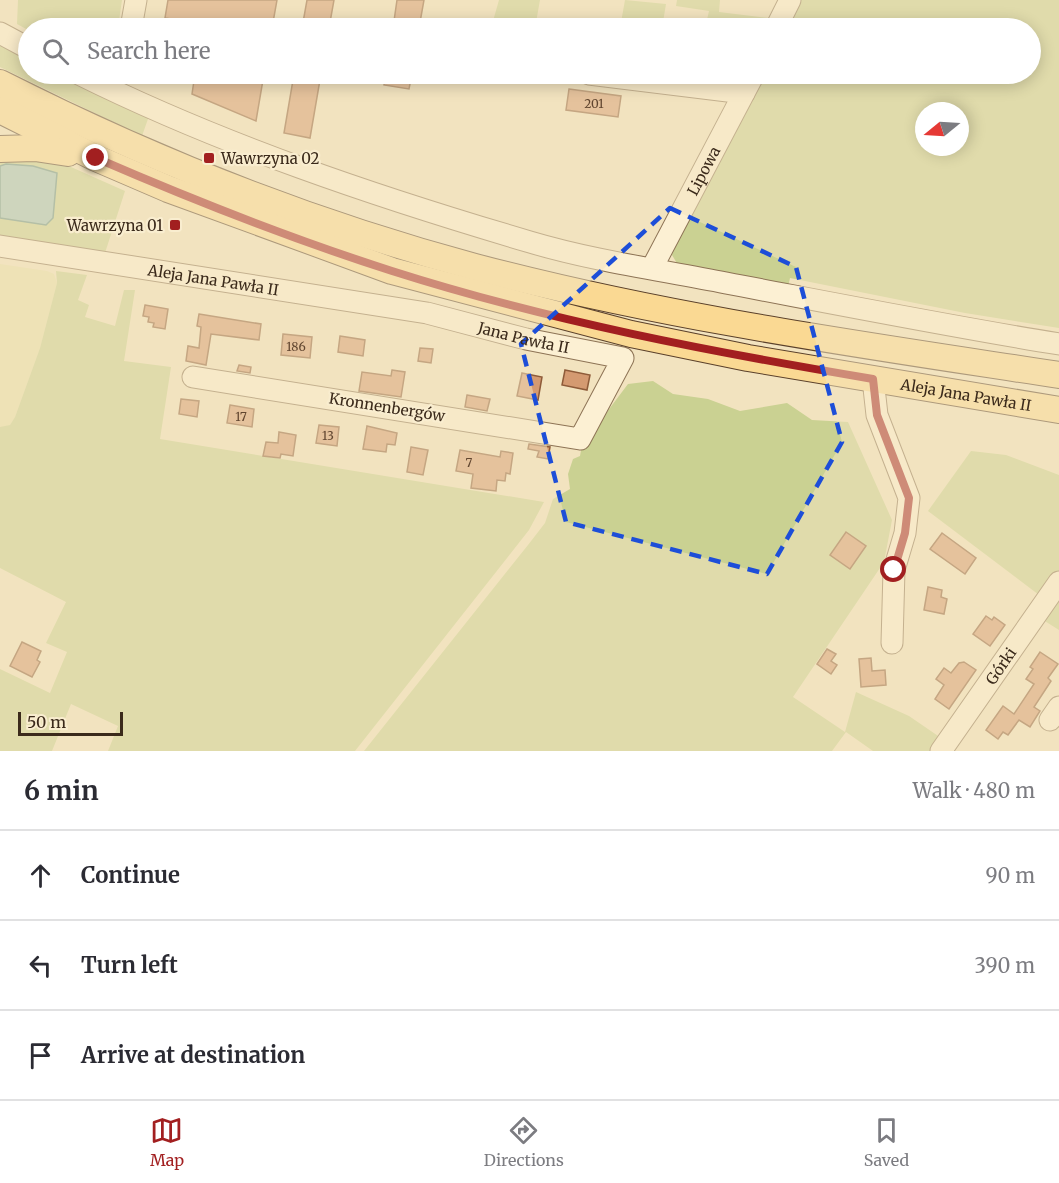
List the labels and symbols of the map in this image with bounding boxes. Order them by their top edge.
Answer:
house number: 201 [584,96,604,111]
north arrow [915,102,969,156]
street label: Lipowa [682,143,724,198]
route end [82,144,108,170]
place label: Wawrzyna 02 [220,149,320,168]
marker: Wawrzyna 02 [202,151,216,165]
place label: Wawrzyna 01 [66,216,163,235]
marker: Wawrzyna 01 [168,218,182,232]
street label: Aleja Jana Pawła II [146,260,280,299]
street label: Jana Pawła II [475,317,571,357]
house number: 186 [286,339,306,354]
street label: Aleja Jana Pawła II [898,374,1033,415]
street label: Kronnenbergów [328,388,447,426]
house number: 17 [235,409,247,424]
house number: 13 [322,428,334,443]
house number: 7 [466,455,473,470]
route start [880,556,906,582]
street label: Górki [981,643,1020,688]
scale bar [18,709,123,736]

